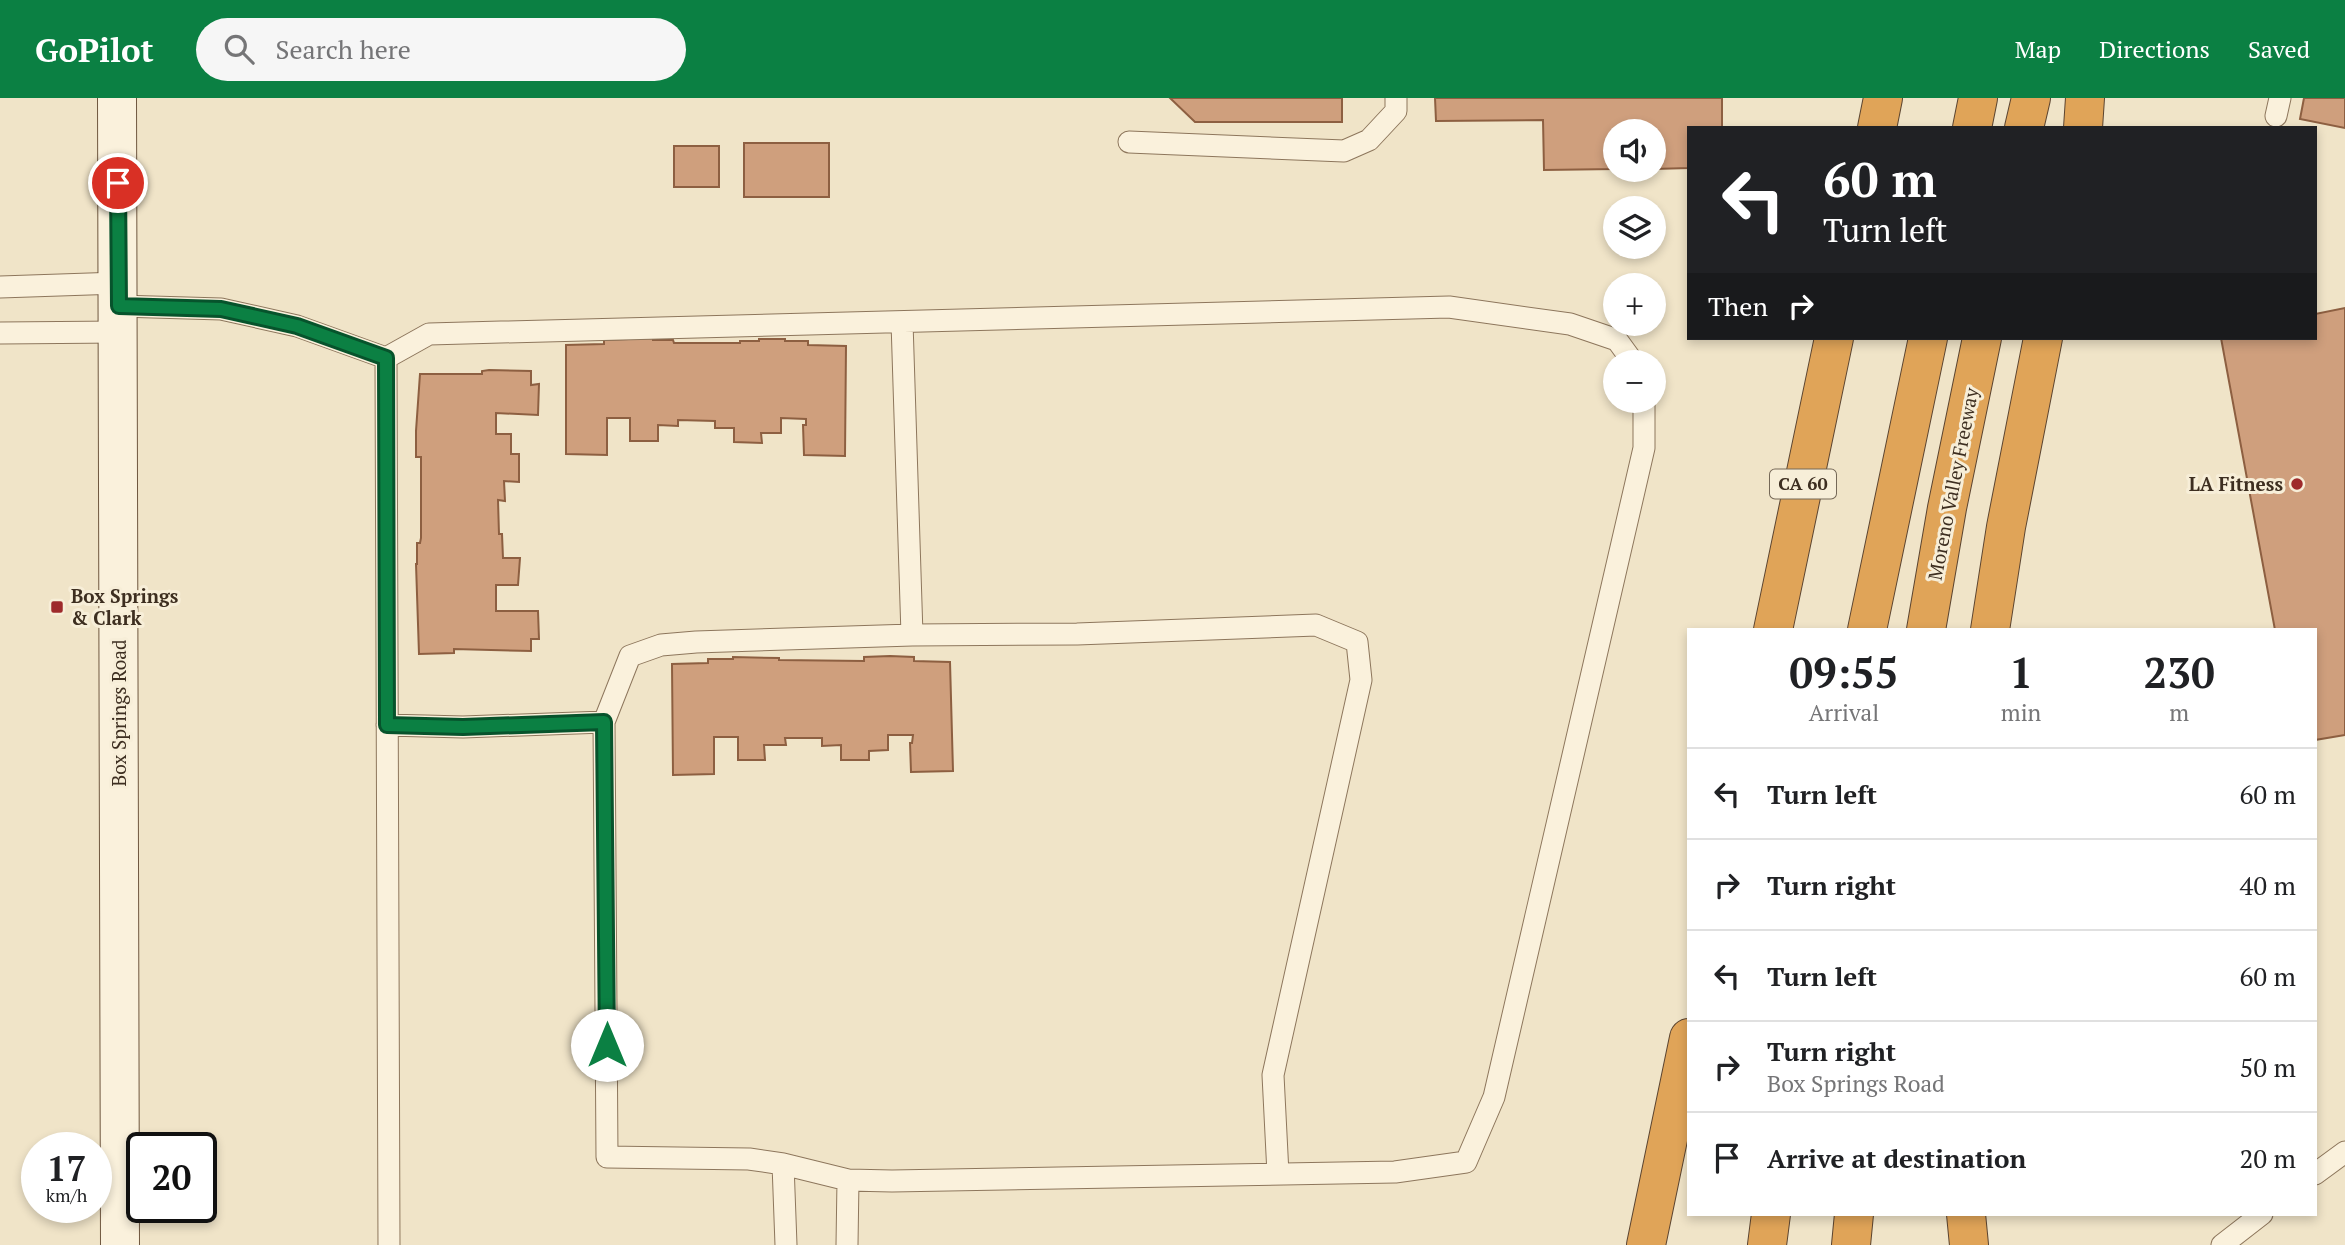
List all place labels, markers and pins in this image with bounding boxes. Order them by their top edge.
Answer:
pin [88,153,148,213]
place label: LA Fitness [2189,471,2283,496]
marker: LA Fitness [2289,476,2305,492]
place label: Box Springs & Clark [71,583,179,630]
marker: Box Springs & Clark [49,599,65,615]

